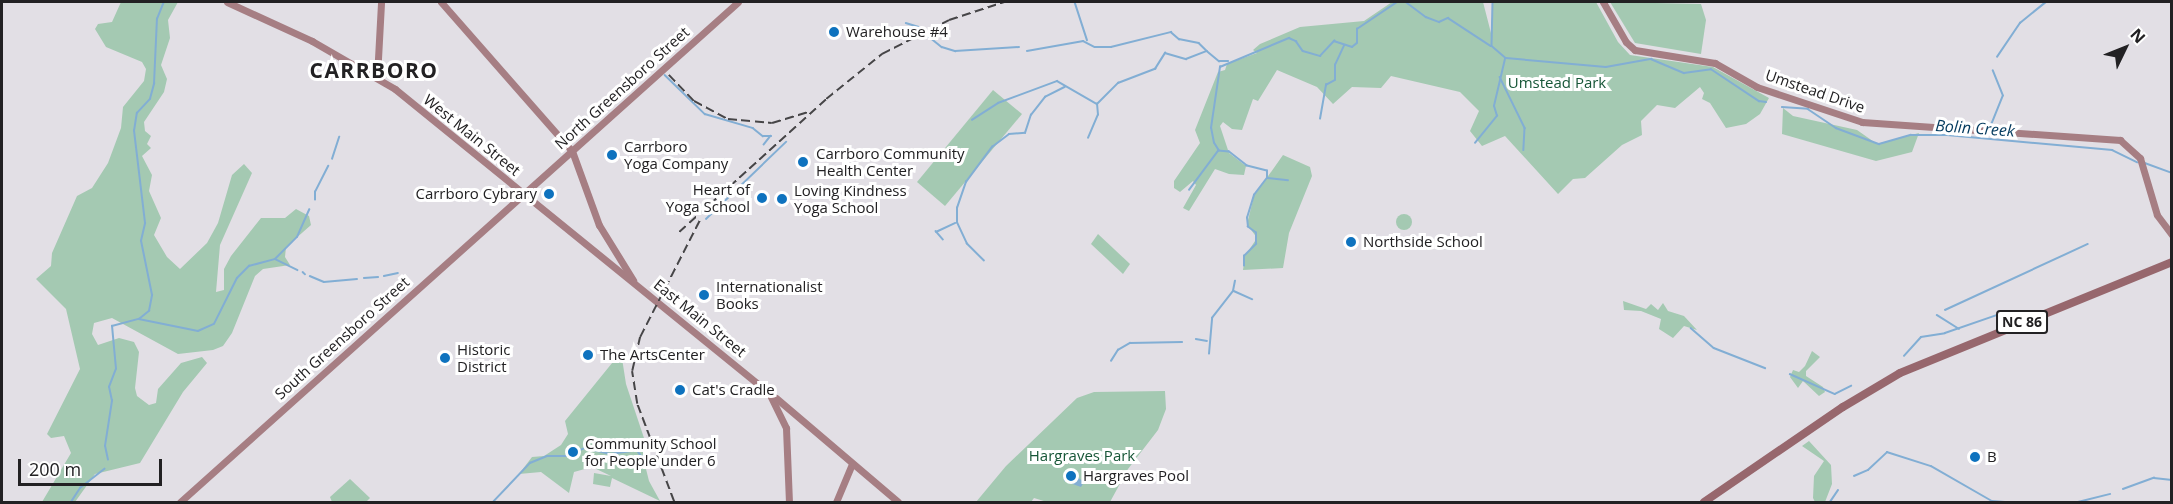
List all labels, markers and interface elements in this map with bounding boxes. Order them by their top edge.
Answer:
north arrow [2095,18,2155,78]
street label: North Greensboro Street [551,23,693,153]
place label: Warehouse #4 [846,23,948,41]
text: N [2126,23,2151,48]
marker: Warehouse #4 [827,25,841,39]
district label: CARRBORO [310,57,438,83]
street label: Umstead Drive [1763,66,1867,116]
park label: Umstead Park [1508,74,1606,92]
street label: West Main Street [420,90,524,180]
water label: Bolin Creek [1935,116,2015,140]
place label: Carrboro Yoga Company [624,137,728,172]
place label: Carrboro Community Health Center [816,144,965,179]
marker: Carrboro Yoga Company [605,148,619,162]
marker: Carrboro Community Health Center [794,153,812,171]
place label: Heart of Yoga School [666,180,750,215]
place label: Loving Kindness Yoga School [794,181,907,216]
place label: Carrboro Cybrary [415,185,537,203]
marker: Carrboro Cybrary [542,187,556,201]
marker: Heart of Yoga School [755,191,769,205]
marker: Loving Kindness Yoga School [775,192,789,206]
place label: Northside School [1363,233,1483,251]
marker: Northside School [1344,235,1358,249]
street label: South Greensboro Street [271,273,413,403]
street label: East Main Street [650,275,750,361]
place label: Internationalist Books [716,277,823,312]
marker: Internationalist Books [697,288,711,302]
road number: NC 86 [1995,311,2049,333]
place label: Historic District [457,340,510,375]
place label: The ArtsCenter [600,346,705,364]
marker: The ArtsCenter [581,348,595,362]
marker: Historic District [438,351,452,365]
place label: Cat's Cradle [692,381,775,399]
marker: Cat's Cradle [673,383,687,397]
place label: Community School for People under 6 [585,434,717,469]
marker: Community School for People under 6 [566,445,580,459]
scale bar [21,447,165,485]
park label: Hargraves Park [1029,447,1135,465]
place label: B [1987,448,1997,466]
marker: B [1968,450,1982,464]
text: 200 m [29,457,81,481]
place label: Hargraves Pool [1083,467,1189,485]
marker: Hargraves Pool [1064,469,1078,483]

